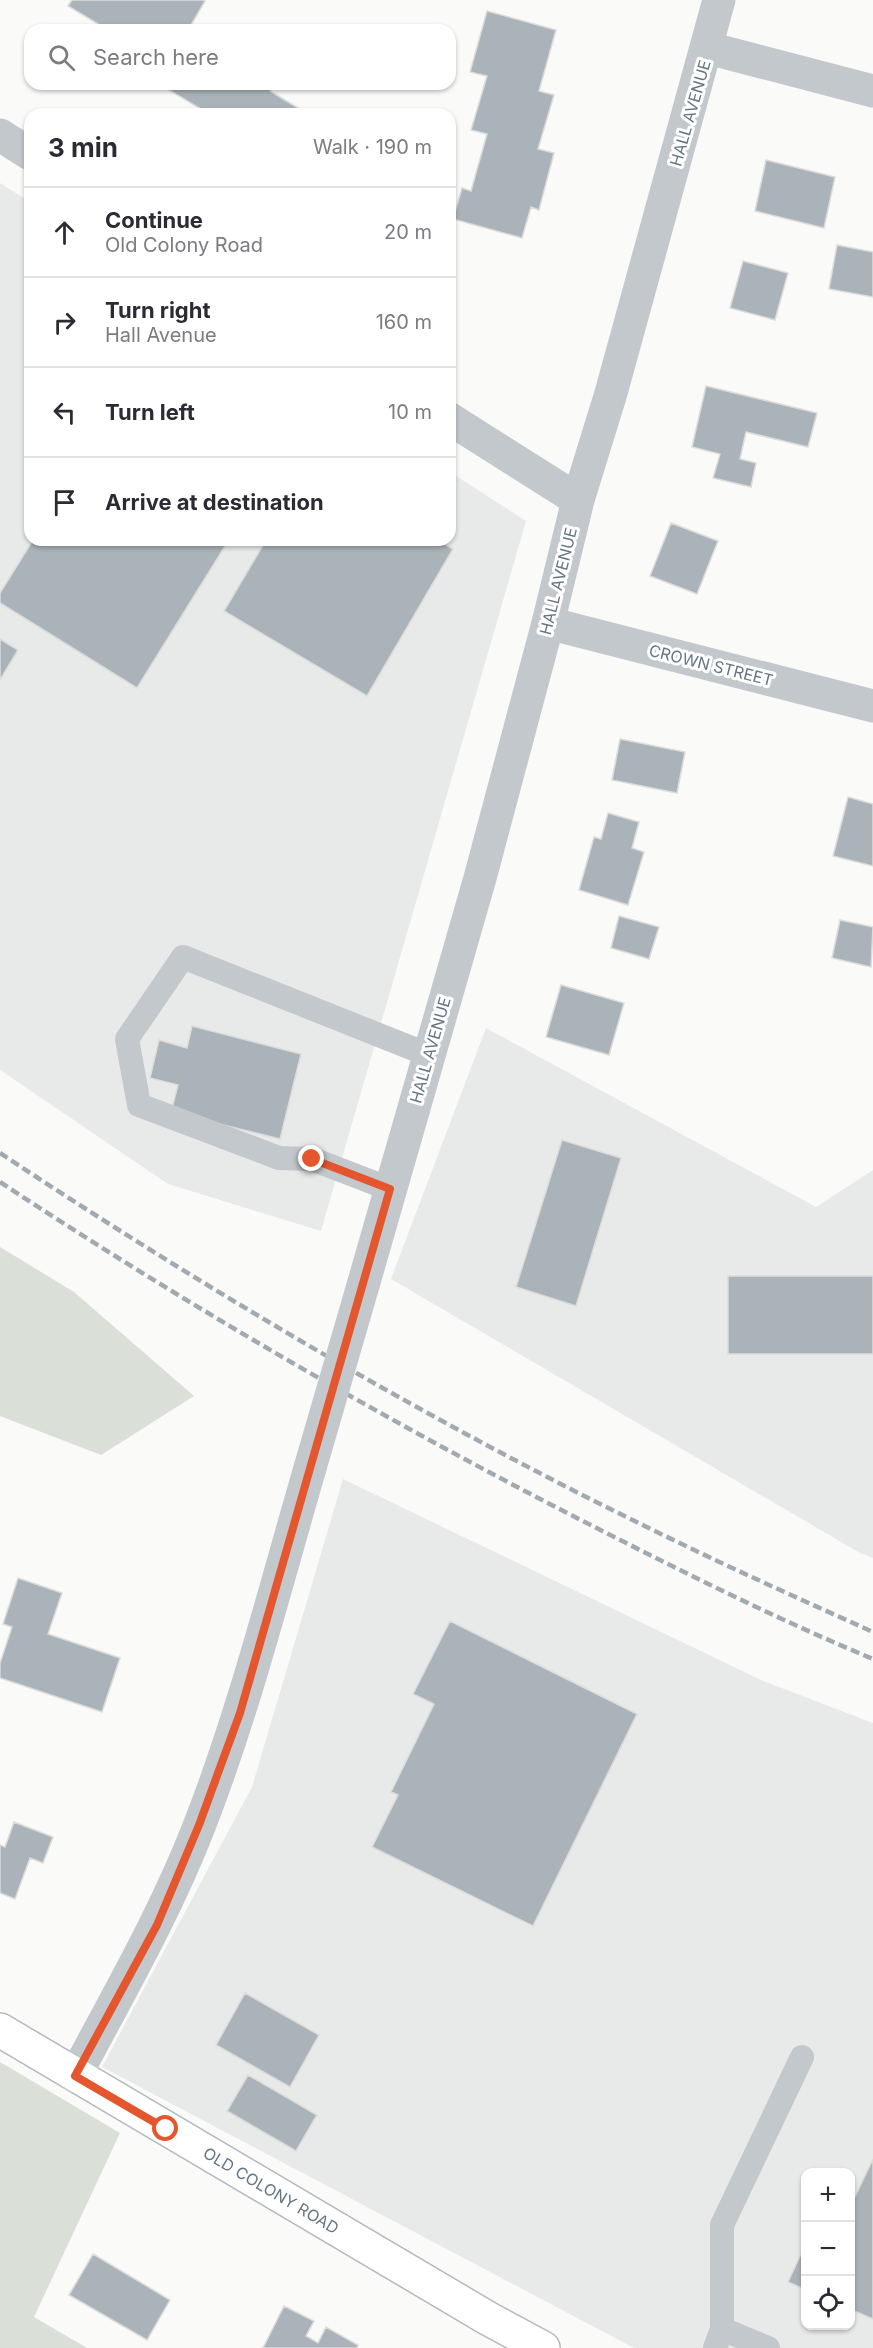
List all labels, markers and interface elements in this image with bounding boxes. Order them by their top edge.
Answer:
search box [24,24,456,90]
icon: search [45,41,78,74]
text: Search here [93,44,219,70]
street label: HALL AVENUE [665,58,715,168]
text: 3 min [48,132,118,163]
text: Walk · 190 m [313,135,432,159]
text: Continue [105,207,203,233]
icon: ahead [48,216,81,249]
text: 20 m [384,220,432,244]
text: Old Colony Road [105,233,263,257]
text: Turn right [105,297,211,323]
icon: right [48,306,81,339]
text: 160 m [376,310,432,334]
text: Hall Avenue [105,323,217,347]
icon: left [48,396,81,429]
text: Turn left [105,399,195,425]
text: 10 m [388,400,432,424]
icon: arrive [48,486,81,519]
text: Arrive at destination [105,489,324,515]
street label: HALL AVENUE [535,525,581,637]
street label: CROWN STREET [647,640,775,690]
street label: HALL AVENUE [405,995,455,1105]
route end [298,1145,324,1171]
route start [152,2115,178,2141]
street label: OLD COLONY ROAD [200,2142,343,2238]
map controls [801,2168,855,2330]
button: + [801,2168,855,2222]
button: − [801,2222,855,2276]
button: locate [801,2276,855,2330]

